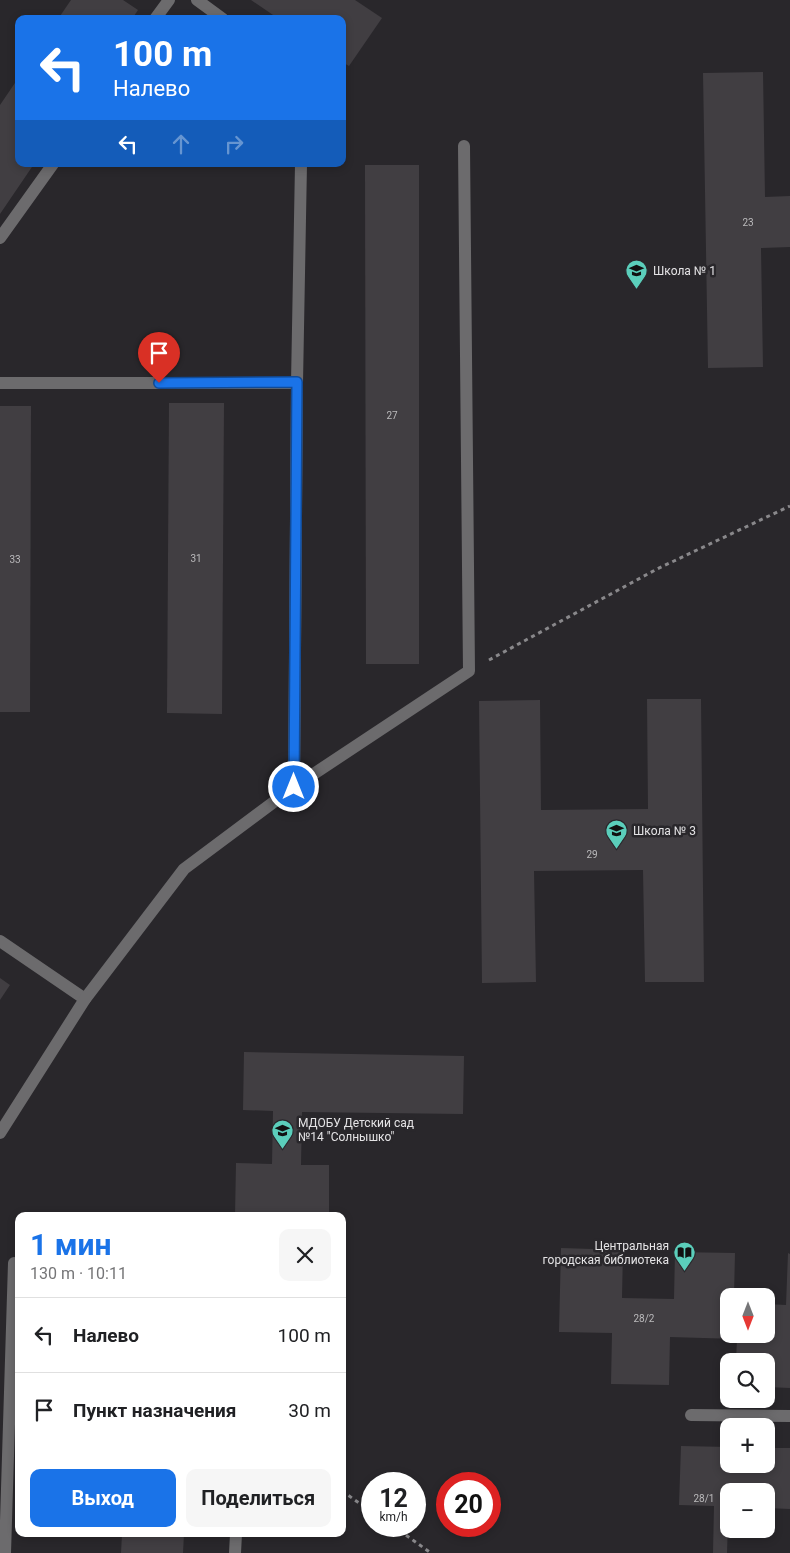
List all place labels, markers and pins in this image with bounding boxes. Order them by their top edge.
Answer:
school or university icon: Школа № 1 [625,259,649,290]
place label: Школа № 1 [653,264,716,278]
pin [138,332,180,383]
school or university icon: Школа № 3 [605,819,629,850]
place label: Школа № 3 [633,824,696,838]
place label: МДОБУ Детский сад №14 "Солнышко" [298,1116,414,1144]
school or university icon: МДОБУ Детский сад №14 "Солнышко" [270,1118,294,1149]
place label: Центральная городская библиотека [543,1239,669,1267]
library icon: Центральная городская библиотека [673,1241,697,1272]

